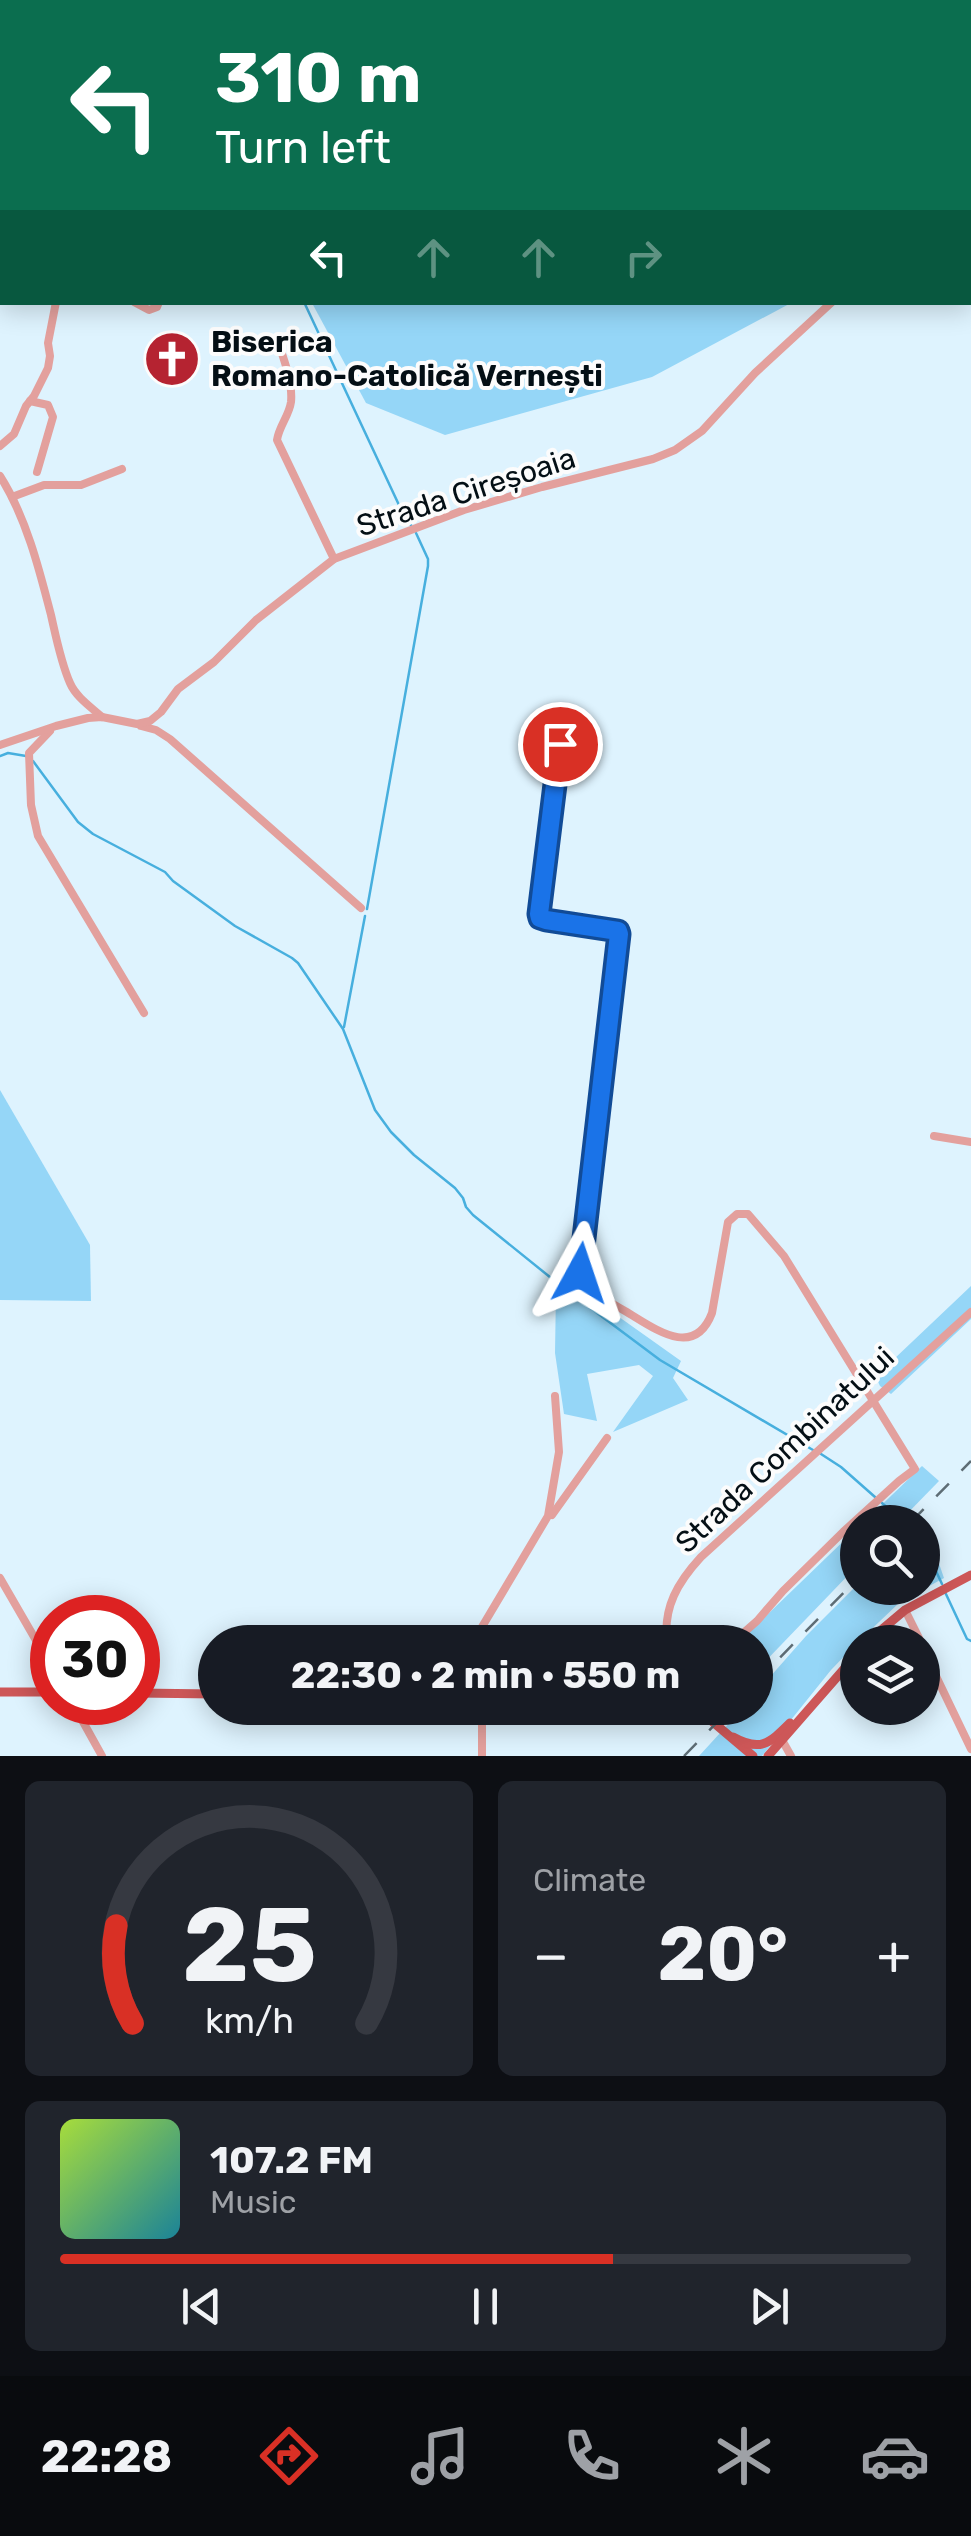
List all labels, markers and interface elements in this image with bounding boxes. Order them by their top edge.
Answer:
text: 310 m [215,37,422,120]
icon: left [50,40,180,170]
text: Turn left [215,121,391,174]
icon: left [301,230,356,285]
icon: ahead [406,230,461,285]
icon: ahead [511,230,566,285]
icon: right [616,230,671,285]
place label: Biserica Romano-Catolică Vernești [211,324,603,394]
church icon: Biserica Romano-Catolică Vernești [142,329,202,389]
street label: Strada Cireșoaia [352,440,580,544]
pin [518,702,603,787]
icon: arrive [533,717,588,772]
position arrow [528,1221,632,1325]
street label: Strada Combinatului [668,1339,902,1561]
map controls [840,1505,940,1725]
button: search [840,1505,940,1605]
speed limit sign: 30 [30,1595,160,1725]
button: layers [840,1625,940,1725]
text: 22:30 · 2 min · 550 m [291,1652,680,1698]
text: Climate [533,1861,646,1899]
text: 25 [182,1884,316,2007]
text: 20° [657,1910,788,1999]
text: − [533,1923,569,1988]
text: + [877,1923,911,1988]
text: km/h [204,2000,294,2042]
text: 107.2 FM [210,2137,373,2183]
text: Music [210,2183,296,2221]
icon: previous [174,2279,229,2334]
icon: pause [458,2279,513,2334]
icon: next [742,2279,797,2334]
icon: directions [254,2421,324,2491]
icon: music [405,2421,475,2491]
icon: phone [557,2421,627,2491]
icon: climate [709,2421,779,2491]
icon: car [860,2421,930,2491]
text: 22:28 [41,2430,172,2483]

